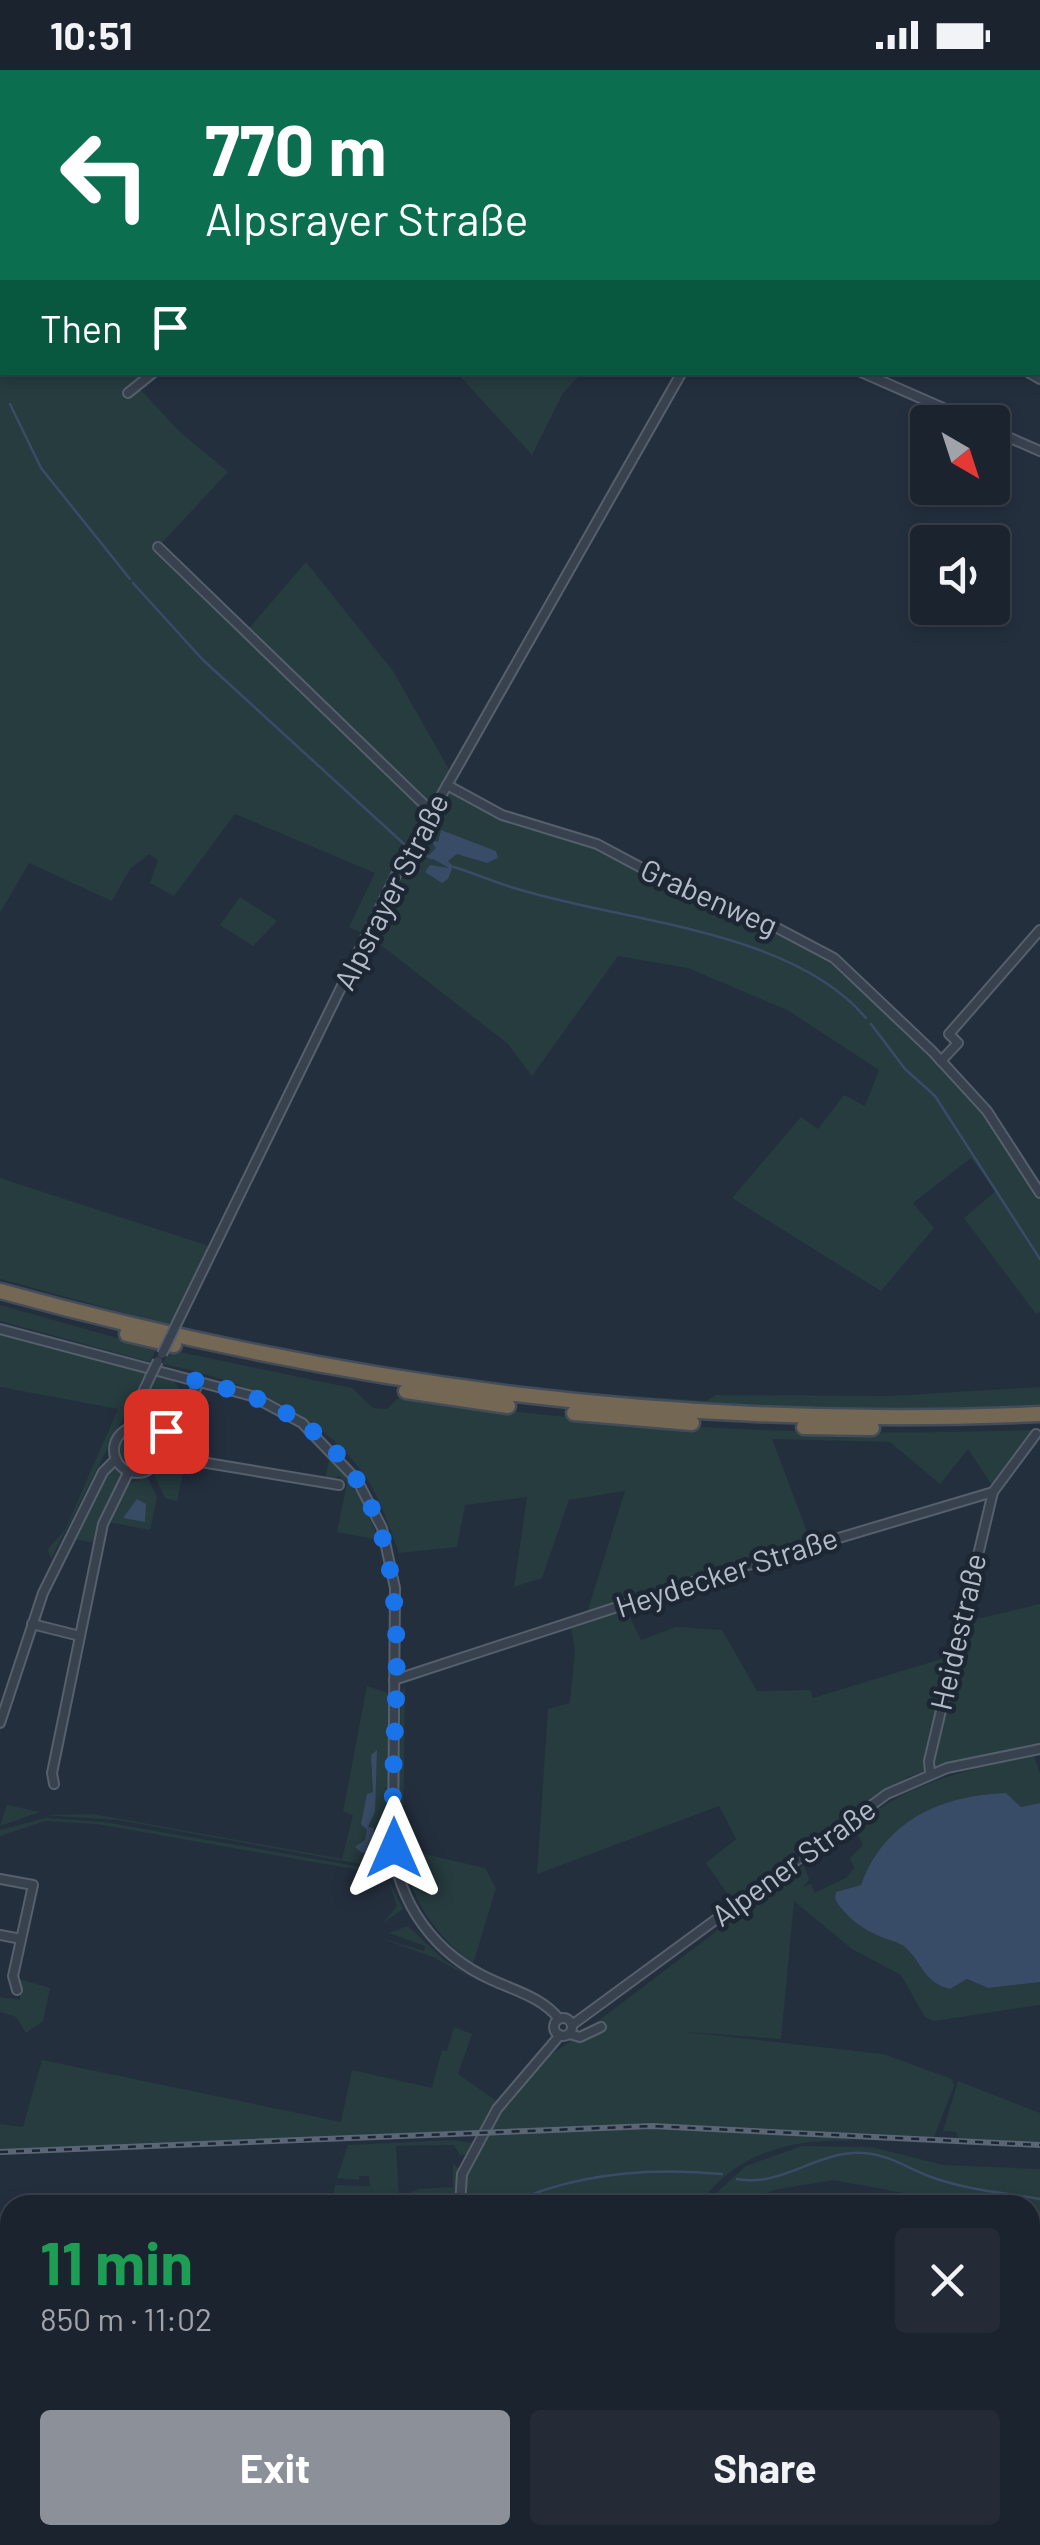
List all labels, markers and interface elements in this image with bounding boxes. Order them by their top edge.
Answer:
text: 10:51 [50,12,132,58]
text: 770 m [205,106,387,190]
icon: left [40,110,170,240]
text: Alpsrayer Straße [205,191,529,245]
icon: arrive [143,300,198,355]
text: Then [40,305,123,351]
north arrow [910,405,1010,505]
map controls [910,405,1010,625]
button: sound [910,525,1010,625]
street label: Alpsrayer Straße [325,787,455,995]
street label: Grabenweg [636,850,784,942]
pin [124,1389,209,1474]
icon: arrive [139,1404,194,1459]
street label: Heydecker Straße [611,1518,842,1624]
street label: Heidestraße [922,1550,993,1713]
street label: Alpener Straße [704,1790,882,1933]
position arrow [342,1796,446,1900]
text: 11 min [40,2225,193,2297]
button: close [895,2228,1000,2333]
text: 850 m · 11:02 [40,2299,212,2337]
button: Exit [40,2410,510,2525]
button: Share [530,2410,1000,2525]

